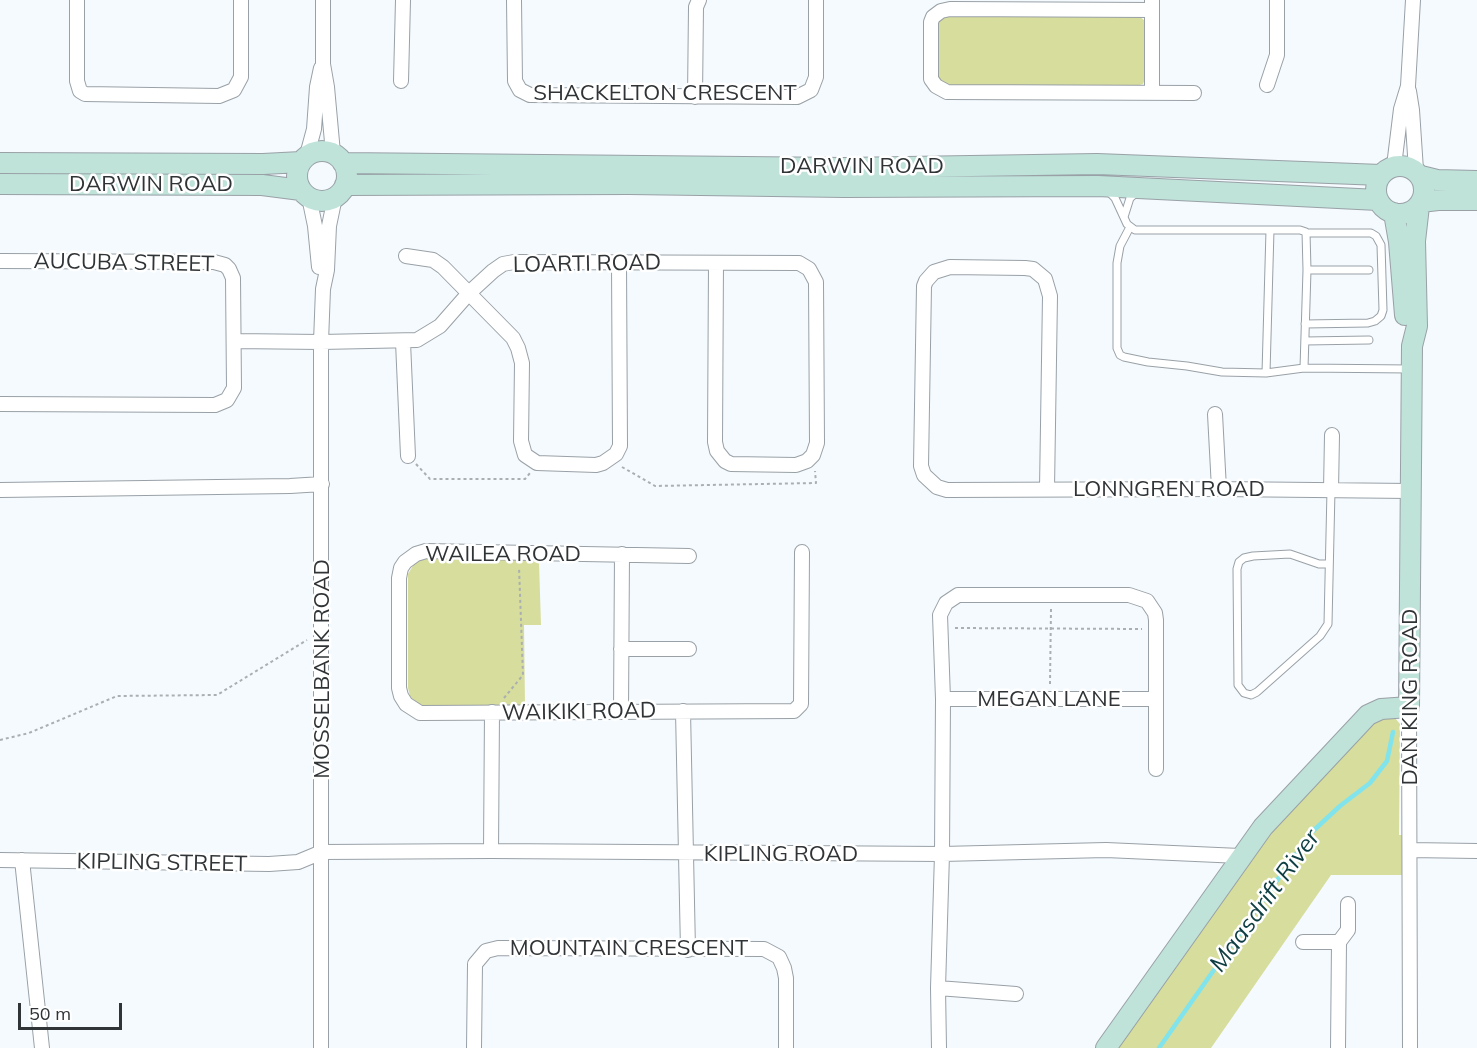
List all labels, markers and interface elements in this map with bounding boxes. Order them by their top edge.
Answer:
street label: SHACKELTON CRESCENT [533,80,797,106]
street label: DARWIN ROAD [780,153,944,179]
street label: DARWIN ROAD [69,171,233,197]
street label: AUCUBA STREET [33,248,215,278]
street label: LOARTI ROAD [513,250,661,278]
street label: LONNGREN ROAD [1073,476,1265,502]
street label: WAILEA ROAD [425,541,581,567]
street label: MOSSELBANK ROAD [309,559,335,779]
street label: DAN KING ROAD [1397,609,1423,785]
street label: MEGAN LANE [977,686,1121,712]
street label: WAIKIKI ROAD [501,697,657,727]
water label: Maasdrift River [1204,824,1326,978]
street label: KIPLING ROAD [704,841,858,867]
street label: KIPLING STREET [76,848,248,878]
street label: MOUNTAIN CRESCENT [510,935,748,961]
scale bar [21,991,124,1029]
text: 50 m [29,1002,71,1025]

